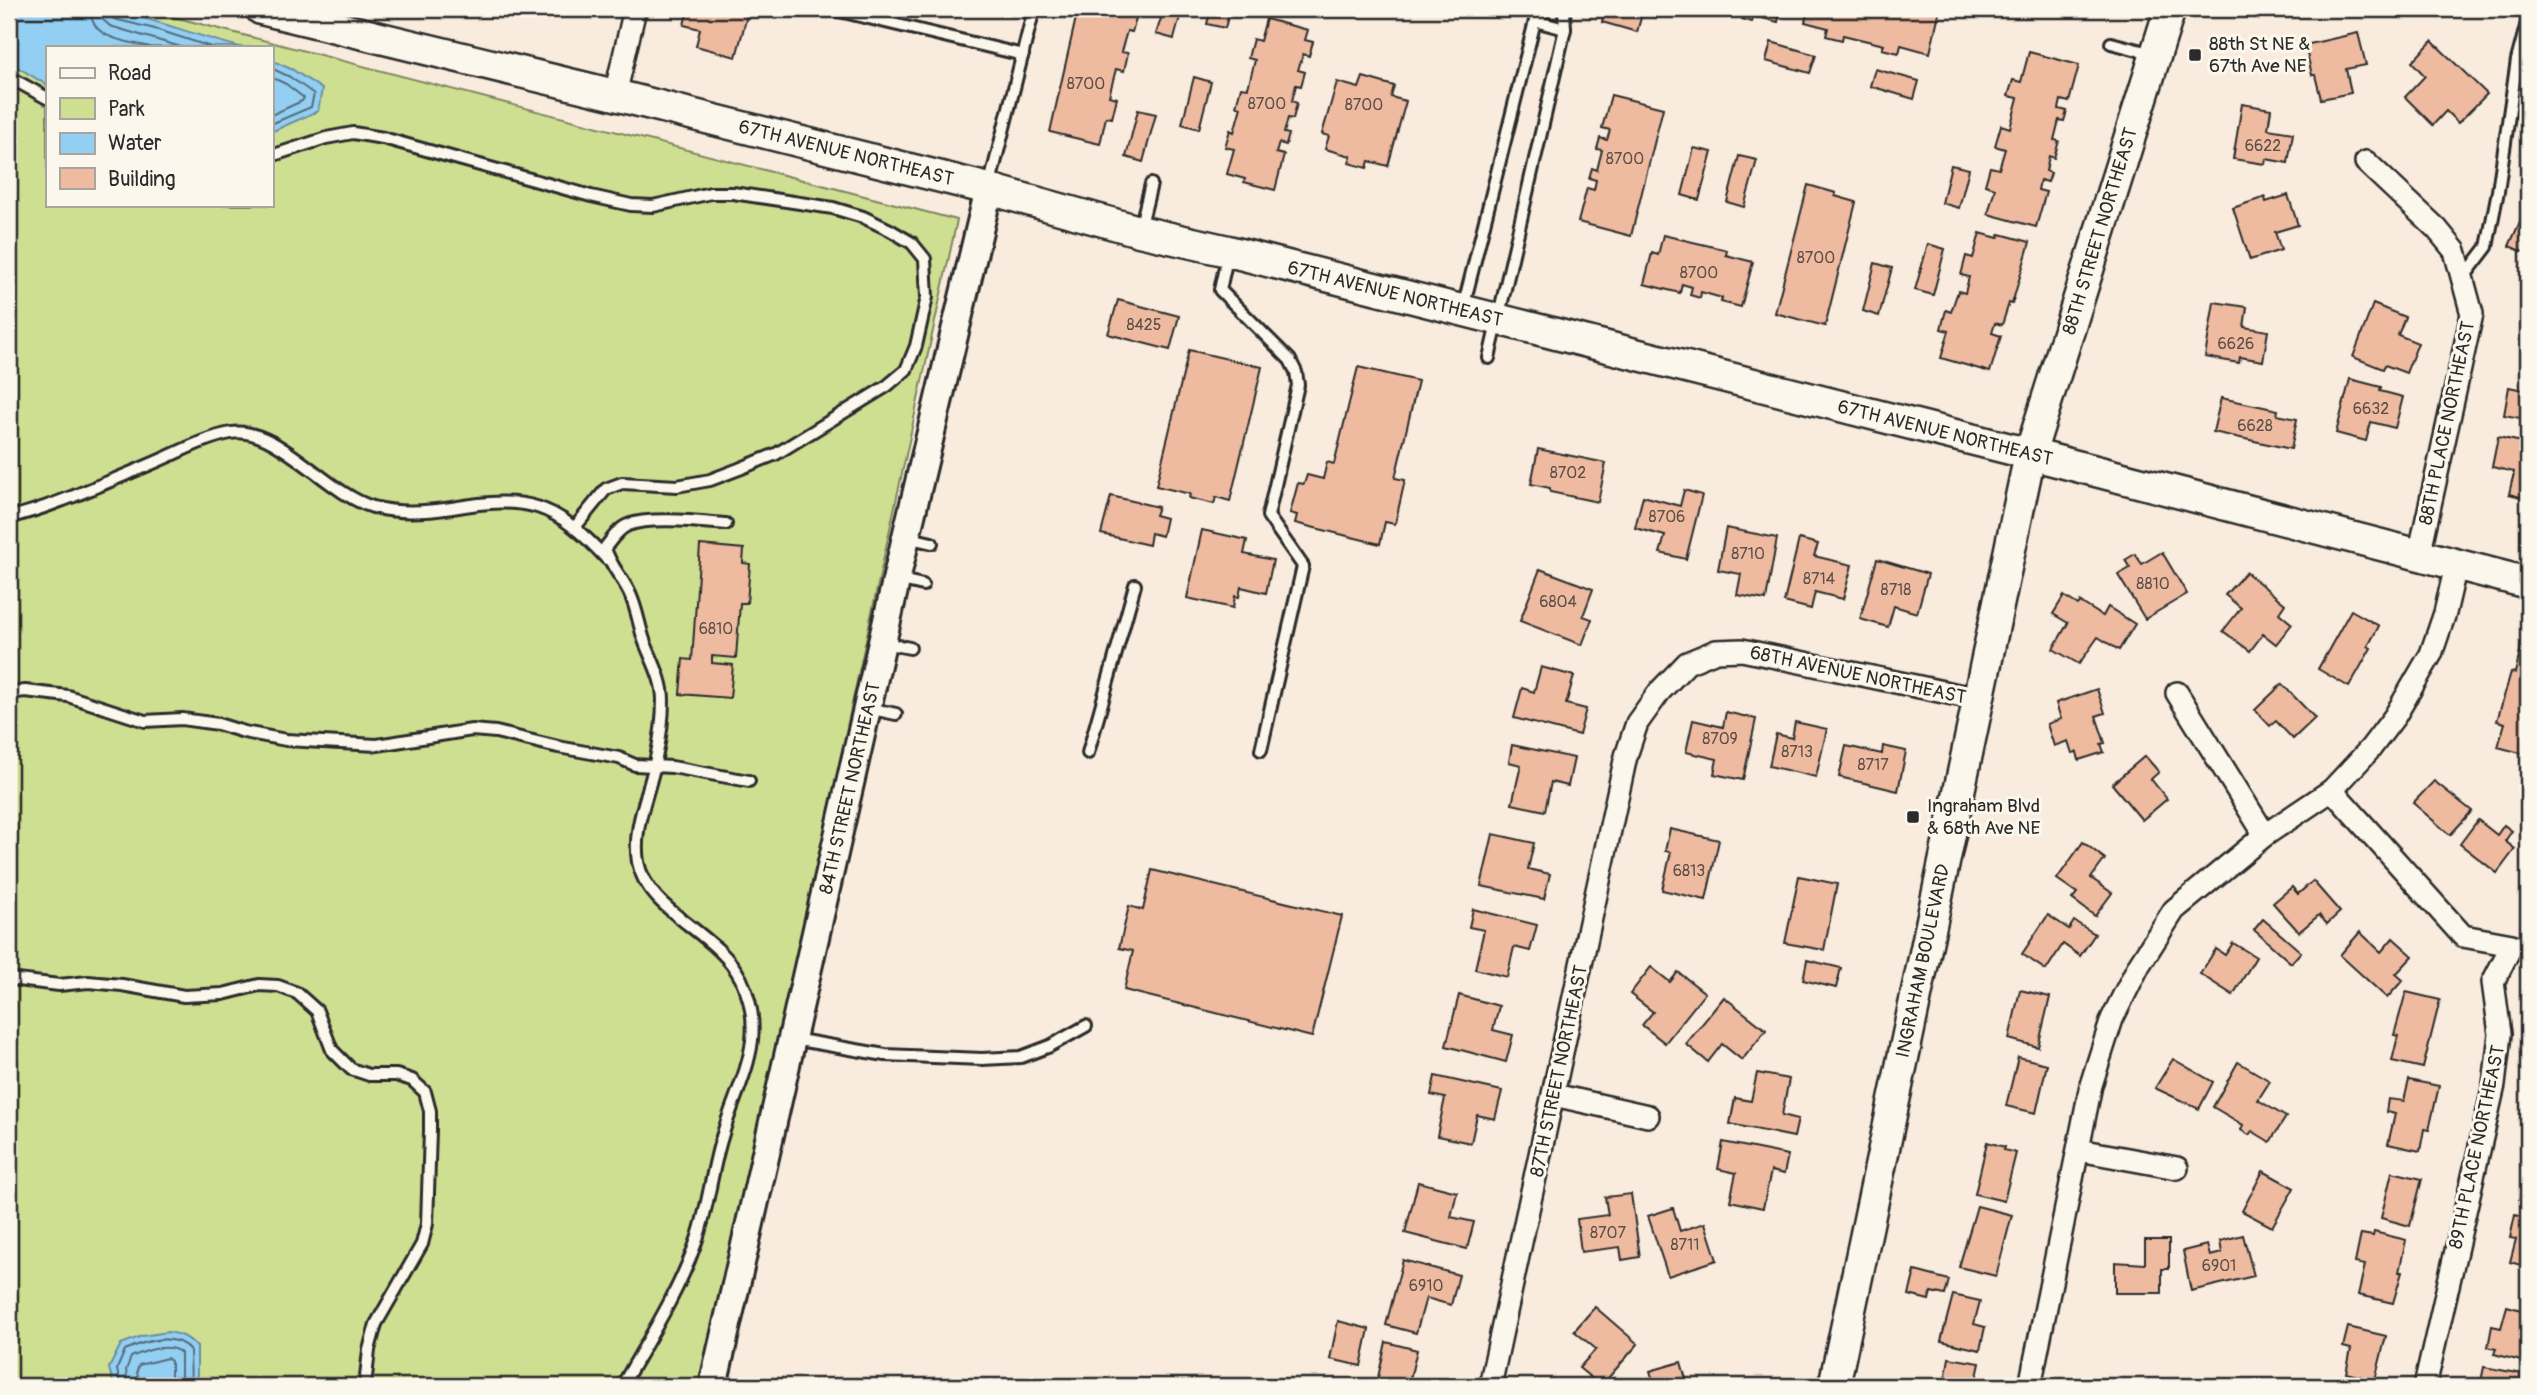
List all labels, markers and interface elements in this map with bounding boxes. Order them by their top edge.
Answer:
place label: 88th St NE & 67th Ave NE [2209,32,2310,78]
legend [46,46,273,206]
marker: 88th St NE & 67th Ave NE [2187,47,2203,63]
text: Road [108,60,152,87]
house number: 8700 [1067,74,1105,94]
house number: 8700 [1248,94,1286,114]
house number: 8700 [1345,95,1383,115]
text: Park [108,96,145,123]
street label: 67TH AVENUE NORTHEAST [736,115,956,191]
street label: 88TH STREET NORTHEAST [2057,125,2143,337]
text: Water [108,130,162,157]
house number: 6622 [2245,136,2281,156]
house number: 8700 [1606,149,1644,169]
text: Building [108,166,175,193]
house number: 8700 [1797,248,1835,268]
street label: 67TH AVENUE NORTHEAST [1285,256,1505,332]
house number: 8700 [1680,263,1718,283]
house number: 8425 [1127,315,1161,335]
street label: 88TH PLACE NORTHEAST [2414,319,2480,527]
house number: 6626 [2218,334,2254,354]
street label: 67TH AVENUE NORTHEAST [1835,395,2055,471]
house number: 6632 [2353,399,2389,419]
house number: 6628 [2237,416,2273,436]
house number: 8702 [1550,463,1586,483]
house number: 8706 [1649,507,1685,527]
house number: 8710 [1731,544,1765,564]
house number: 8714 [1803,569,1835,589]
house number: 8810 [2136,574,2170,594]
house number: 8718 [1881,580,1911,600]
house number: 6804 [1539,592,1577,612]
house number: 6810 [699,619,733,639]
street label: 68TH AVENUE NORTHEAST [1748,640,1968,710]
street label: 84TH STREET NORTHEAST [814,680,886,896]
house number: 8709 [1702,729,1738,749]
house number: 8713 [1781,742,1813,762]
house number: 8717 [1857,755,1889,775]
place label: Ingraham Blvd & 68th Ave NE [1927,794,2040,840]
marker: Ingraham Blvd & 68th Ave NE [1905,809,1921,825]
house number: 6813 [1673,861,1705,881]
street label: INGRAHAM BOULEVARD [1891,862,1955,1060]
street label: 87TH STREET NORTHEAST [1525,963,1593,1179]
street label: 89TH PLACE NORTHEAST [2444,1043,2510,1251]
house number: 8707 [1590,1223,1626,1243]
house number: 8711 [1670,1235,1700,1255]
house number: 6901 [2202,1256,2236,1276]
house number: 6910 [1409,1276,1443,1296]

